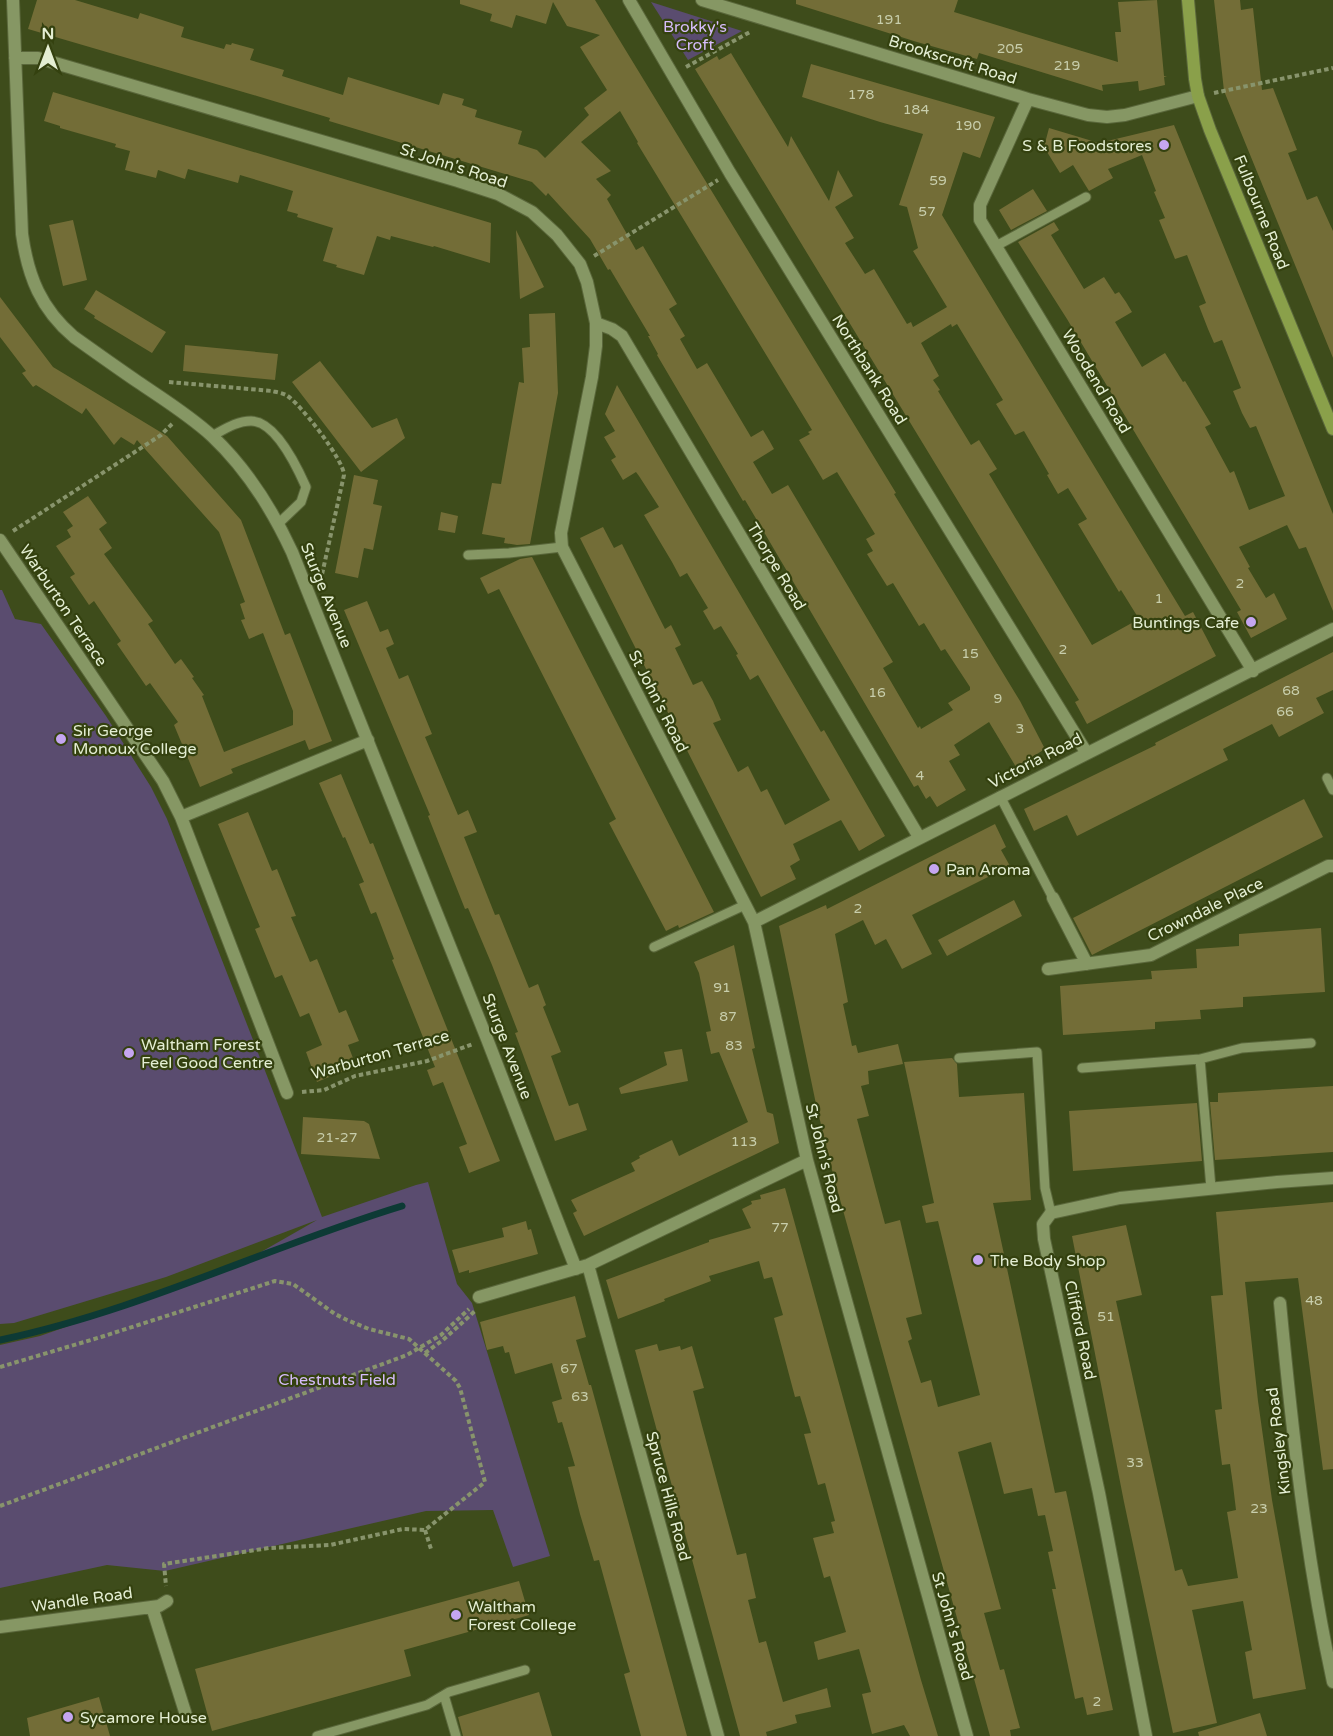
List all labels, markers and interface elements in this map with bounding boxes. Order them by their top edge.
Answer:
house number: 191 [876,11,902,28]
park label: Brokky's Croft [663,17,727,55]
north arrow [18,18,78,78]
text: N [42,24,54,44]
street label: Brookscroft Road [886,31,1019,89]
house number: 205 [997,40,1023,57]
house number: 219 [1054,57,1080,74]
house number: 178 [848,86,874,103]
house number: 184 [903,101,929,118]
house number: 190 [955,117,981,134]
place label: S & B Foodstores [1022,136,1152,156]
marker: S & B Foodstores [1157,138,1171,152]
street label: St John's Road [397,139,510,193]
street label: Fulbourne Road [1229,152,1293,273]
house number: 59 [929,172,947,189]
house number: 57 [918,203,936,220]
street label: Northbank Road [827,311,911,428]
street label: Woodend Road [1057,326,1135,437]
street label: Thorpe Road [742,519,810,614]
street label: Sturge Avenue [296,540,356,651]
street label: Warburton Terrace [15,541,111,670]
house number: 2 [1236,575,1244,592]
house number: 1 [1155,590,1163,607]
place label: Buntings Cafe [1132,613,1239,633]
marker: Buntings Cafe [1244,615,1258,629]
house number: 2 [1059,641,1067,658]
house number: 15 [961,645,979,662]
street label: St John's Road [624,647,692,756]
house number: 68 [1282,682,1300,699]
house number: 16 [868,684,886,701]
house number: 9 [994,690,1002,707]
house number: 66 [1276,703,1294,720]
house number: 3 [1016,720,1024,737]
place label: Sir George Monoux College [73,721,197,759]
street label: Victoria Road [985,729,1086,793]
marker: Sir George Monoux College [54,732,68,746]
house number: 4 [916,767,925,784]
place label: Pan Aroma [946,860,1030,880]
marker: Pan Aroma [927,862,941,876]
street label: Crowndale Place [1144,873,1267,947]
house number: 2 [854,900,862,917]
house number: 91 [713,979,731,996]
street label: Sturge Avenue [478,991,536,1102]
house number: 87 [719,1008,737,1025]
street label: Warburton Terrace [309,1026,452,1084]
place label: Waltham Forest Feel Good Centre [141,1035,273,1073]
house number: 83 [725,1037,743,1054]
marker: Waltham Forest Feel Good Centre [122,1046,136,1060]
street label: St John's Road [801,1101,847,1215]
house number: 21-27 [317,1129,357,1146]
house number: 113 [731,1133,757,1150]
house number: 77 [771,1219,789,1236]
place label: The Body Shop [990,1251,1106,1271]
marker: The Body Shop [971,1253,985,1267]
street label: Clifford Road [1060,1279,1100,1382]
house number: 48 [1305,1292,1323,1309]
house number: 51 [1097,1308,1115,1325]
house number: 67 [560,1360,578,1377]
park label: Chestnuts Field [278,1370,396,1390]
street label: Kingsley Road [1262,1386,1296,1496]
house number: 63 [571,1388,589,1405]
street label: Spruce Hills Road [641,1429,695,1563]
house number: 33 [1126,1454,1144,1471]
house number: 23 [1250,1500,1268,1517]
street label: St John's Road [927,1570,977,1683]
street label: Wandle Road [30,1583,134,1617]
place label: Waltham Forest College [468,1597,576,1635]
marker: Waltham Forest College [449,1608,463,1622]
house number: 2 [1093,1693,1101,1710]
place label: Sycamore House [80,1708,207,1728]
marker: Sycamore House [61,1710,75,1724]

